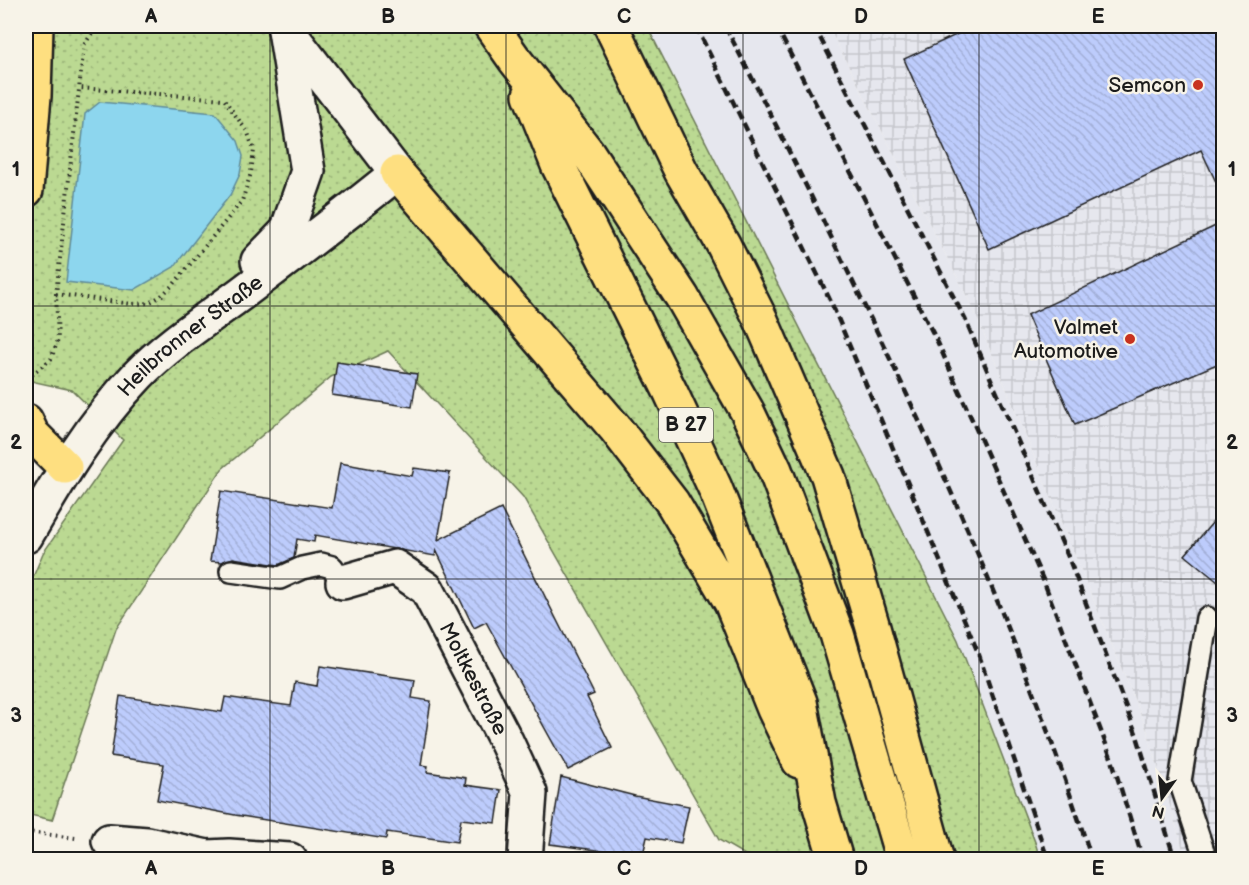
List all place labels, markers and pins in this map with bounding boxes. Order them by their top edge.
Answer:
place label: Semcon [1109,73,1186,98]
marker: Semcon [1191,78,1205,92]
place label: Valmet Automotive [1014,315,1119,364]
marker: Valmet Automotive [1123,332,1137,346]

